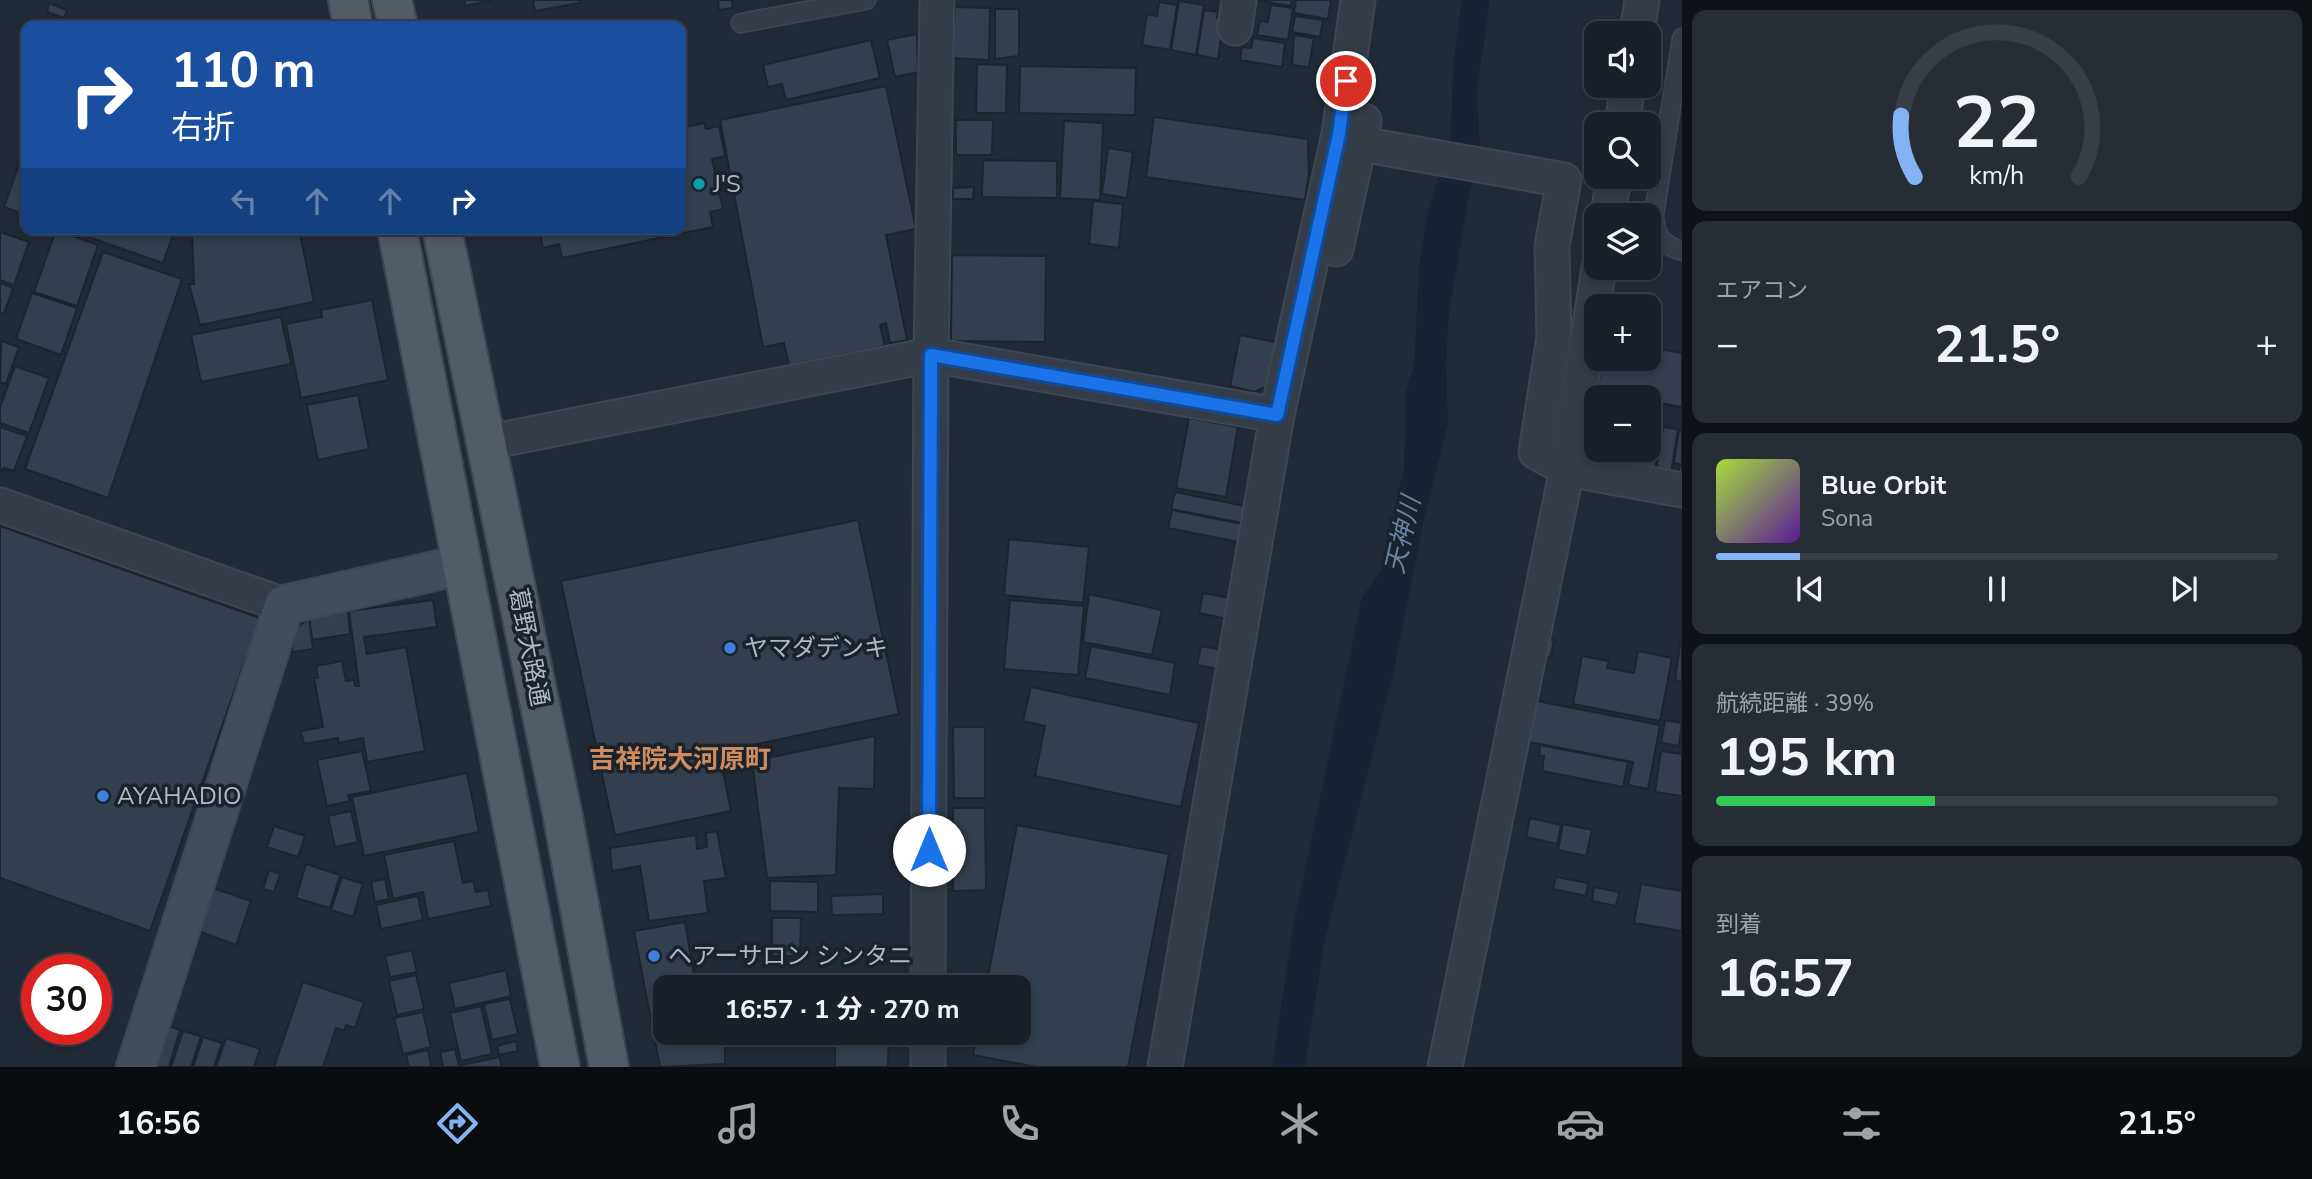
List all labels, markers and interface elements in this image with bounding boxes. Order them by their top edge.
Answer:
map controls [1584,21,1661,462]
button: sound [1584,21,1661,98]
text: 110 m [171,37,315,104]
icon: right [56,49,147,140]
pin [1316,51,1376,111]
icon: arrive [1327,62,1365,100]
text: 22 [1953,73,2041,173]
text: 右折 [171,106,235,149]
button: search [1584,112,1661,189]
text: km/h [1969,159,2025,193]
place label: J'S [712,168,741,200]
marker: J'S [691,176,707,192]
icon: left [225,182,263,220]
icon: ahead [298,182,336,220]
icon: ahead [371,182,409,220]
icon: right [444,182,482,220]
button: layers [1584,203,1661,280]
text: エアコン [1716,275,1808,306]
button: + [1584,294,1661,371]
text: 21.5° [1934,309,2060,380]
text: − [1716,319,1739,370]
text: + [2255,319,2278,370]
button: − [1584,385,1661,462]
text: Blue Orbit [1821,468,1946,503]
water label: 天神川 [1377,490,1429,577]
text: Sona [1821,503,1873,534]
icon: previous [1791,570,1829,608]
icon: pause [1978,570,2016,608]
icon: next [2165,570,2203,608]
street label: 葛野大路通 [502,585,556,709]
place label: ヤマダデンキ [744,632,888,664]
marker: ヤマダデンキ [722,640,738,656]
text: 航続距離 · 39% [1716,688,1874,719]
text: 195 km [1716,722,1897,793]
district label: 吉祥院大河原町 [589,742,771,777]
place label: AYAHADIO [117,780,241,812]
marker: AYAHADIO [95,788,111,804]
position arrow [892,813,966,887]
text: 到着 [1716,909,1762,940]
place label: ヘアーサロン シンタニ [668,940,912,972]
text: 16:57 [1716,943,1854,1014]
marker: ヘアーサロン シンタニ [646,948,662,964]
speed limit sign: 30 [21,954,112,1045]
text: 16:57 · 1 分 · 270 m [724,992,960,1027]
icon: directions [433,1099,482,1148]
icon: music [714,1099,763,1148]
icon: phone [995,1099,1044,1148]
icon: climate [1275,1099,1324,1148]
icon: car [1556,1099,1605,1148]
icon: filters [1837,1099,1886,1148]
text: 16:56 [116,1102,201,1145]
text: 21.5° [2118,1102,2196,1145]

